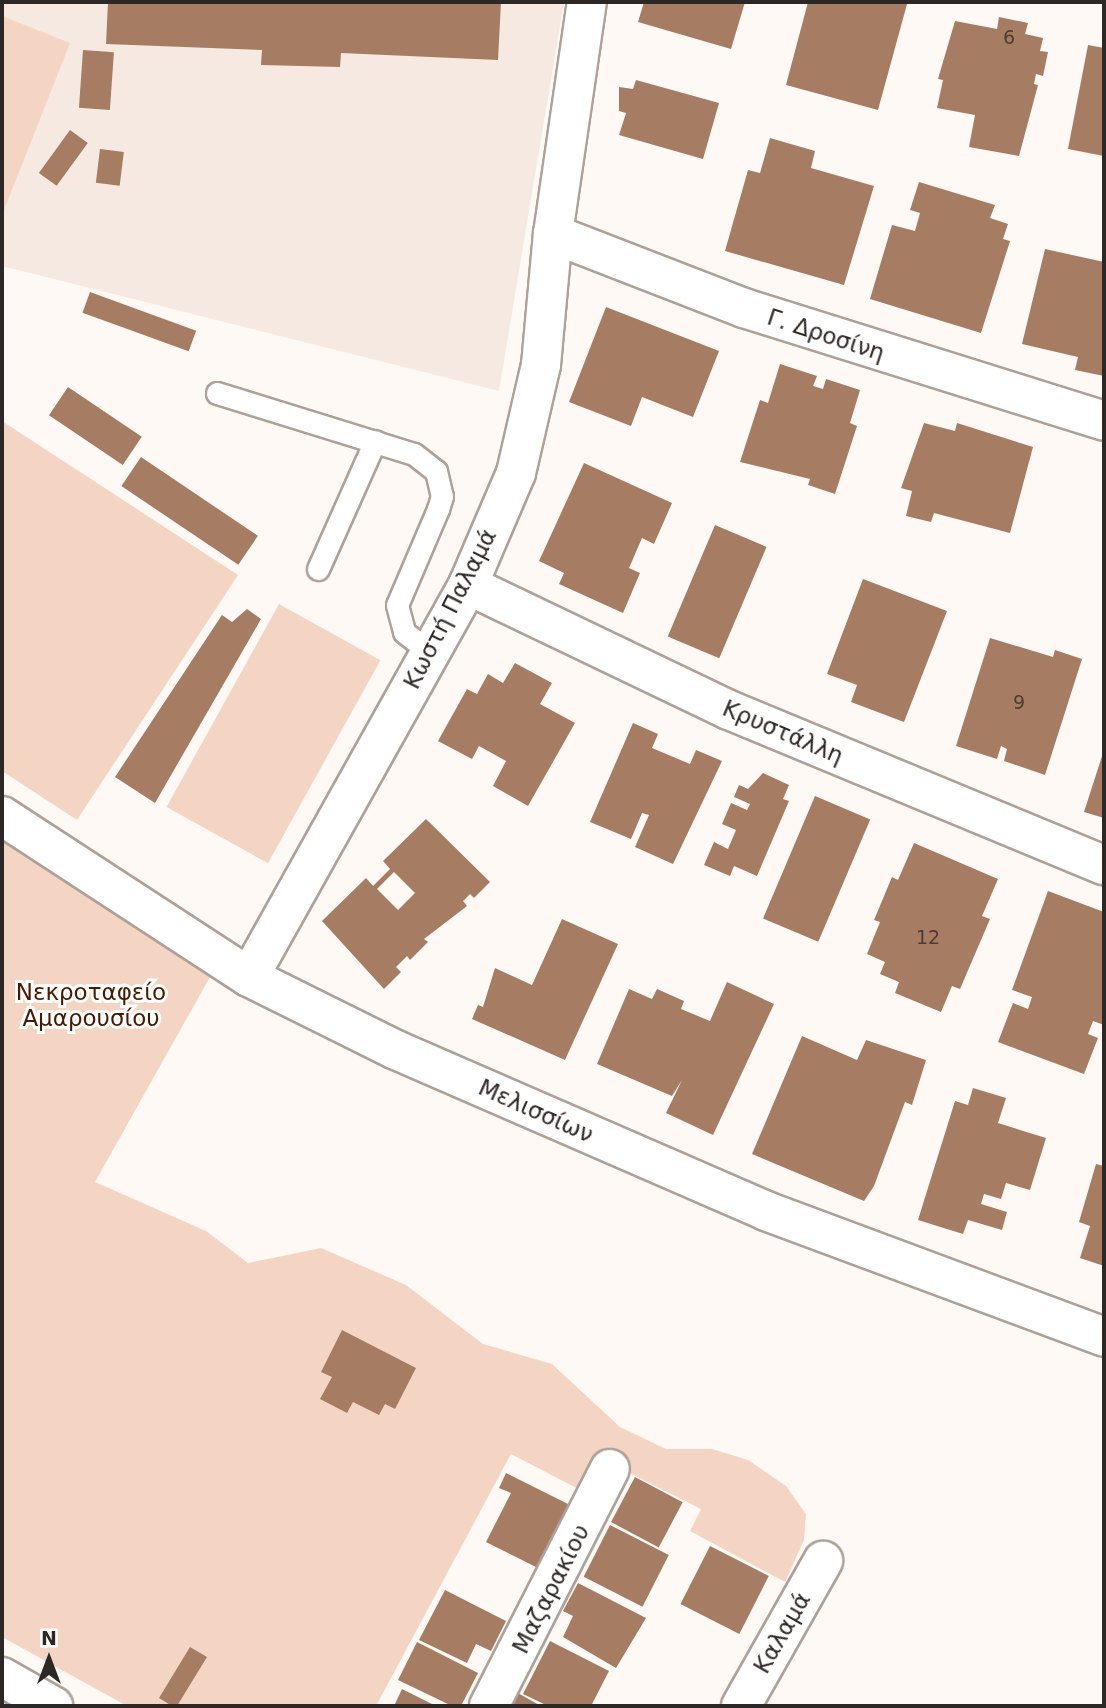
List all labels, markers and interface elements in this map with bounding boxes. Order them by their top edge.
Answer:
house number: 6 [1003,27,1015,49]
street label: Γ. Δροσίνη [764,303,888,367]
street label: Κωστή Παλαμά [398,524,502,694]
house number: 9 [1013,692,1025,714]
street label: Κρυστάλλη [719,694,847,770]
house number: 12 [916,927,940,949]
park label: Νεκροταφείο Αμαρουσίου [16,978,166,1032]
street label: Μελισσίων [474,1073,598,1149]
street label: Μαζαρακίου [507,1520,595,1658]
street label: Καλαμά [748,1588,816,1678]
north arrow [14,1624,84,1694]
text: N [41,1627,57,1649]

